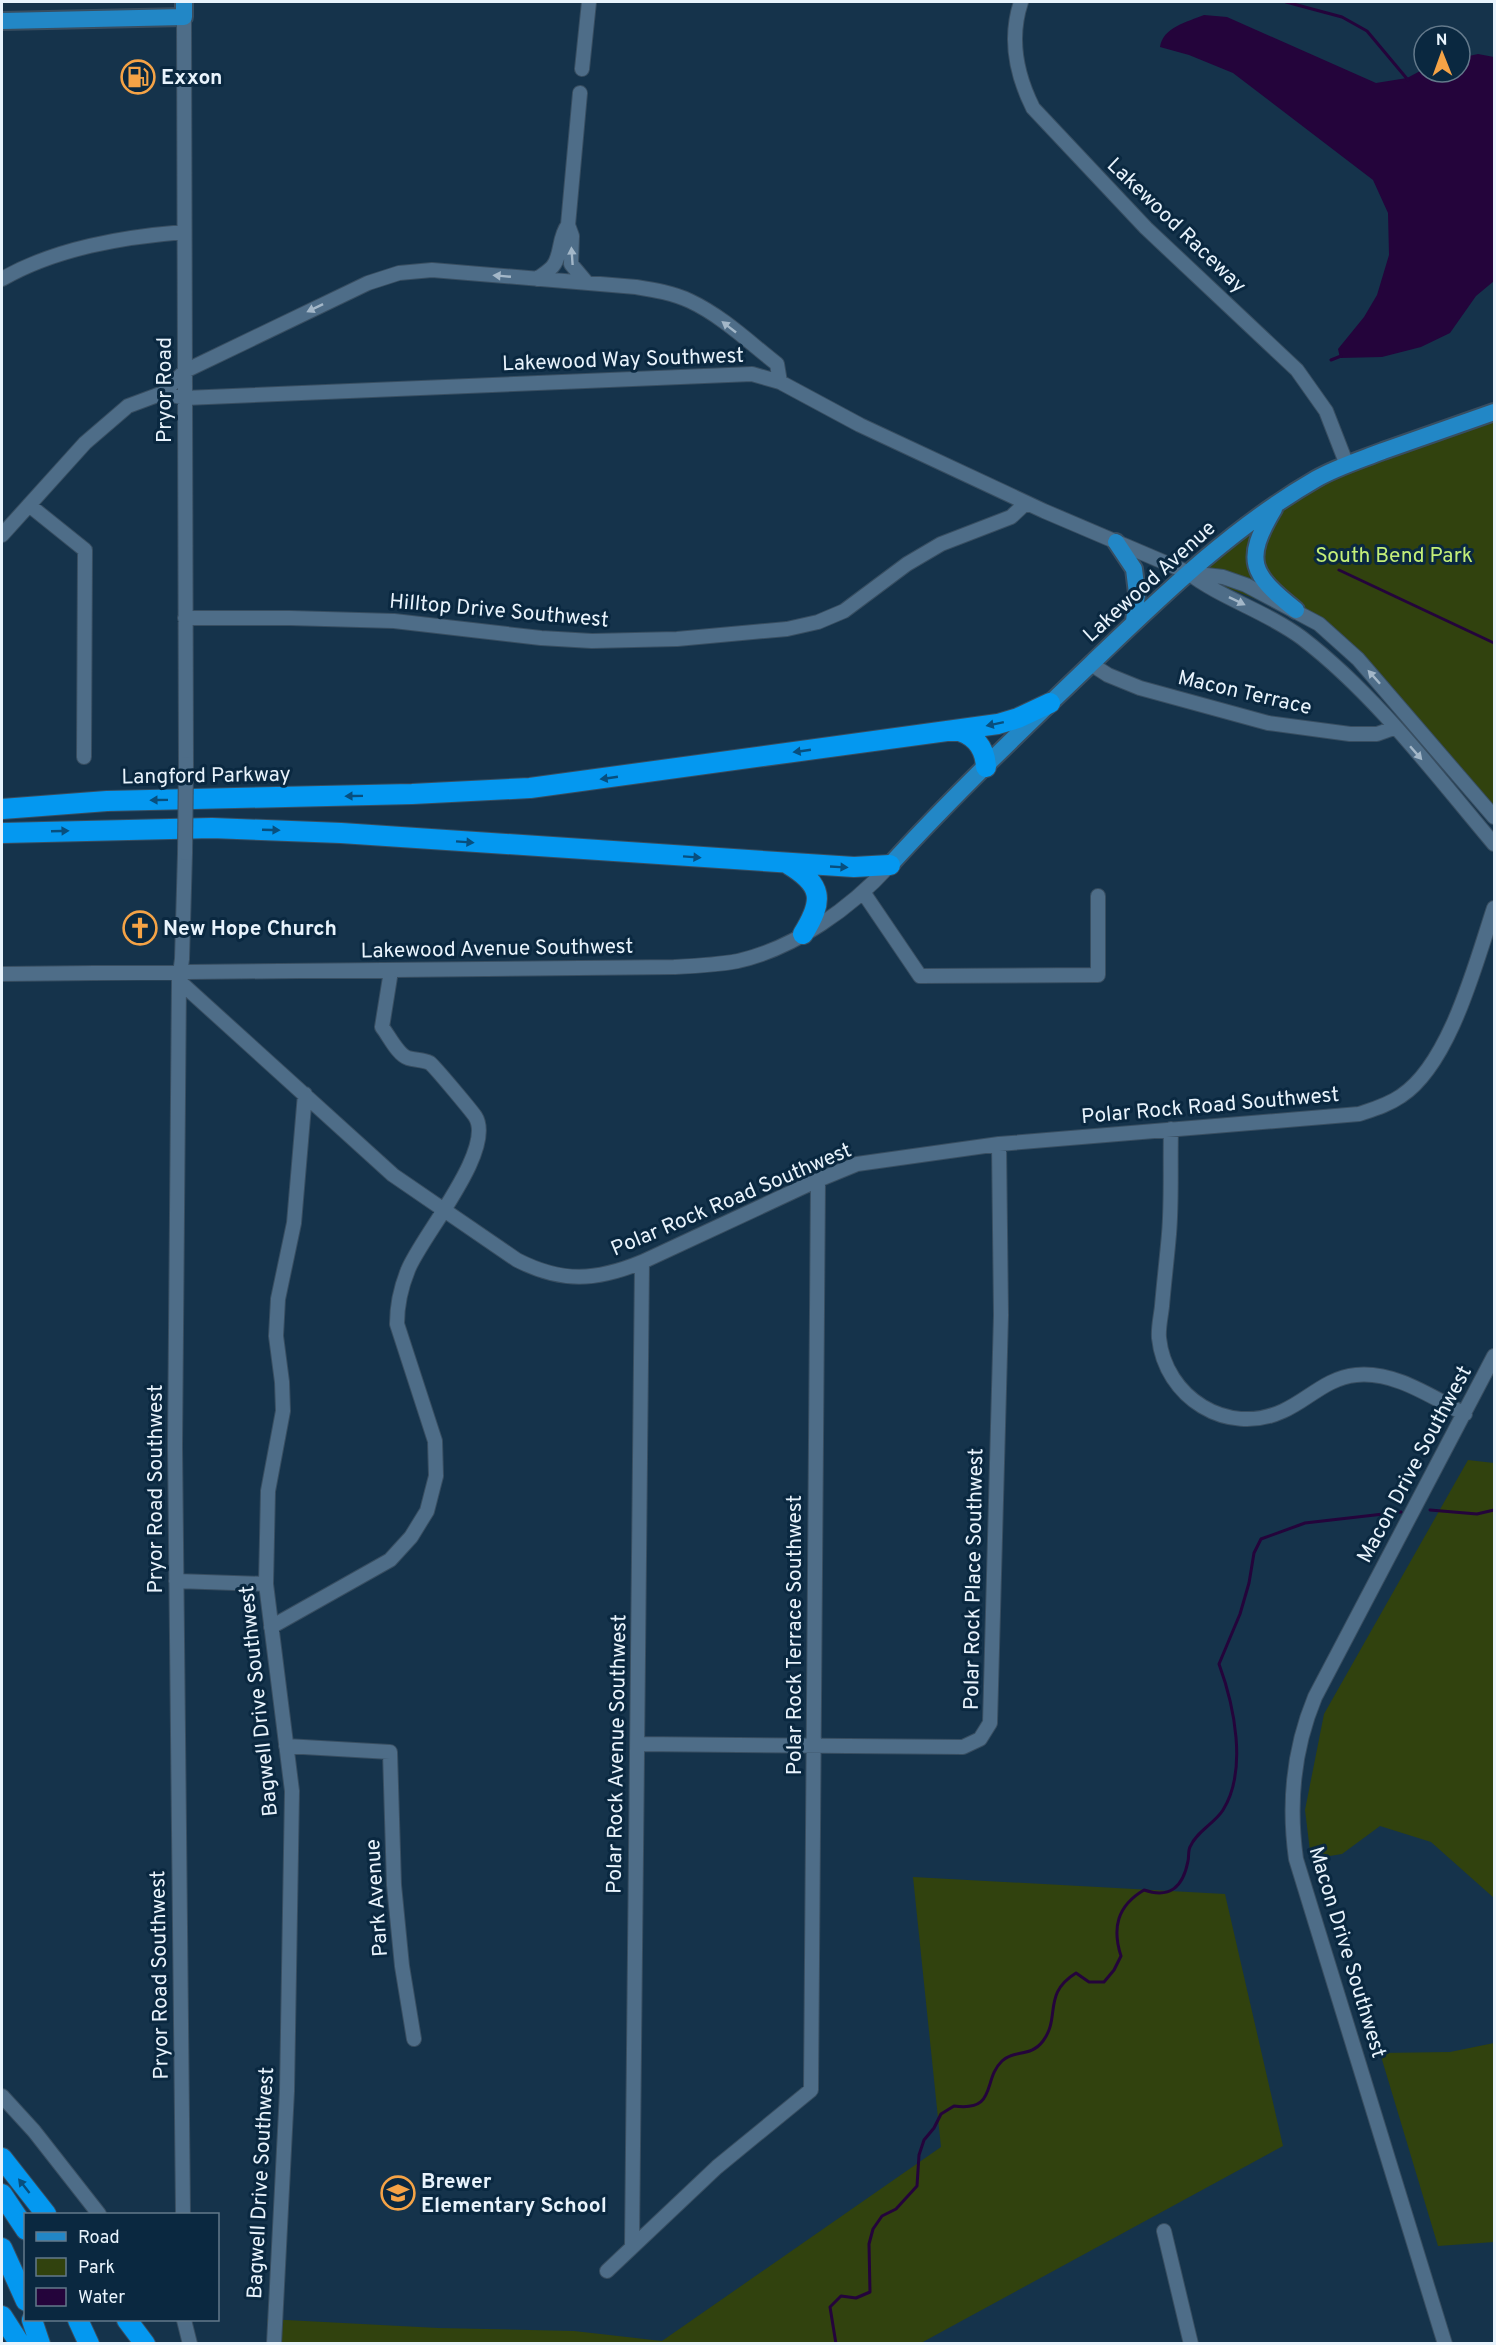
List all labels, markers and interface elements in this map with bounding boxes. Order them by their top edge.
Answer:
north arrow [1412,24,1472,84]
text: N [1436,31,1448,51]
fuel station icon: Exxon [120,59,156,95]
place label: Exxon [161,65,223,92]
street label: Lakewood Raceway [1100,153,1251,300]
one-way arrow [567,247,577,266]
one-way arrow [493,271,512,281]
one-way arrow [306,304,323,313]
one-way arrow [721,320,737,333]
street label: Pryor Road [152,337,179,443]
street label: Lakewood Way Southwest [502,343,745,378]
street label: Lakewood Avenue [1078,515,1222,649]
park label: South Bend Park [1315,543,1473,570]
street label: Hilltop Drive Southwest [388,588,610,635]
one-way arrow [1229,597,1246,606]
street label: Macon Terrace [1175,665,1314,722]
one-way arrow [1368,670,1381,685]
one-way arrow [986,719,1005,729]
one-way arrow [1409,745,1422,760]
one-way arrow [793,747,812,756]
street label: Langford Parkway [121,762,291,791]
one-way arrow [600,774,619,783]
one-way arrow [344,791,363,800]
one-way arrow [149,795,168,804]
one-way arrow [261,825,280,835]
one-way arrow [50,826,69,836]
one-way arrow [456,837,475,847]
one-way arrow [683,853,702,862]
one-way arrow [830,862,849,871]
church icon: New Hope Church [122,910,158,946]
place label: New Hope Church [163,916,337,943]
street label: Lakewood Avenue Southwest [360,934,634,965]
street label: Polar Rock Road Southwest [1080,1082,1340,1131]
street label: Polar Rock Road Southwest [607,1137,856,1263]
street label: Macon Drive Southwest [1352,1361,1479,1568]
street label: Pryor Road Southwest [143,1384,170,1594]
street label: Polar Rock Place Southwest [959,1448,990,1710]
street label: Polar Rock Terrace Southwest [782,1495,809,1775]
street label: Bagwell Drive Southwest [234,1584,285,1818]
street label: Polar Rock Avenue Southwest [602,1614,633,1894]
street label: Park Avenue [360,1838,395,1958]
street label: Macon Drive Southwest [1302,1843,1392,2061]
street label: Pryor Road Southwest [145,1870,176,2080]
street label: Bagwell Drive Southwest [242,2066,281,2300]
place label: Brewer Elementary School [421,2169,607,2220]
school or university icon: Brewer Elementary School [380,2175,416,2211]
one-way arrow [18,2179,30,2194]
legend [24,2213,219,2321]
text: Road [78,2227,120,2250]
text: Park [78,2257,115,2280]
text: Water [78,2287,125,2310]

